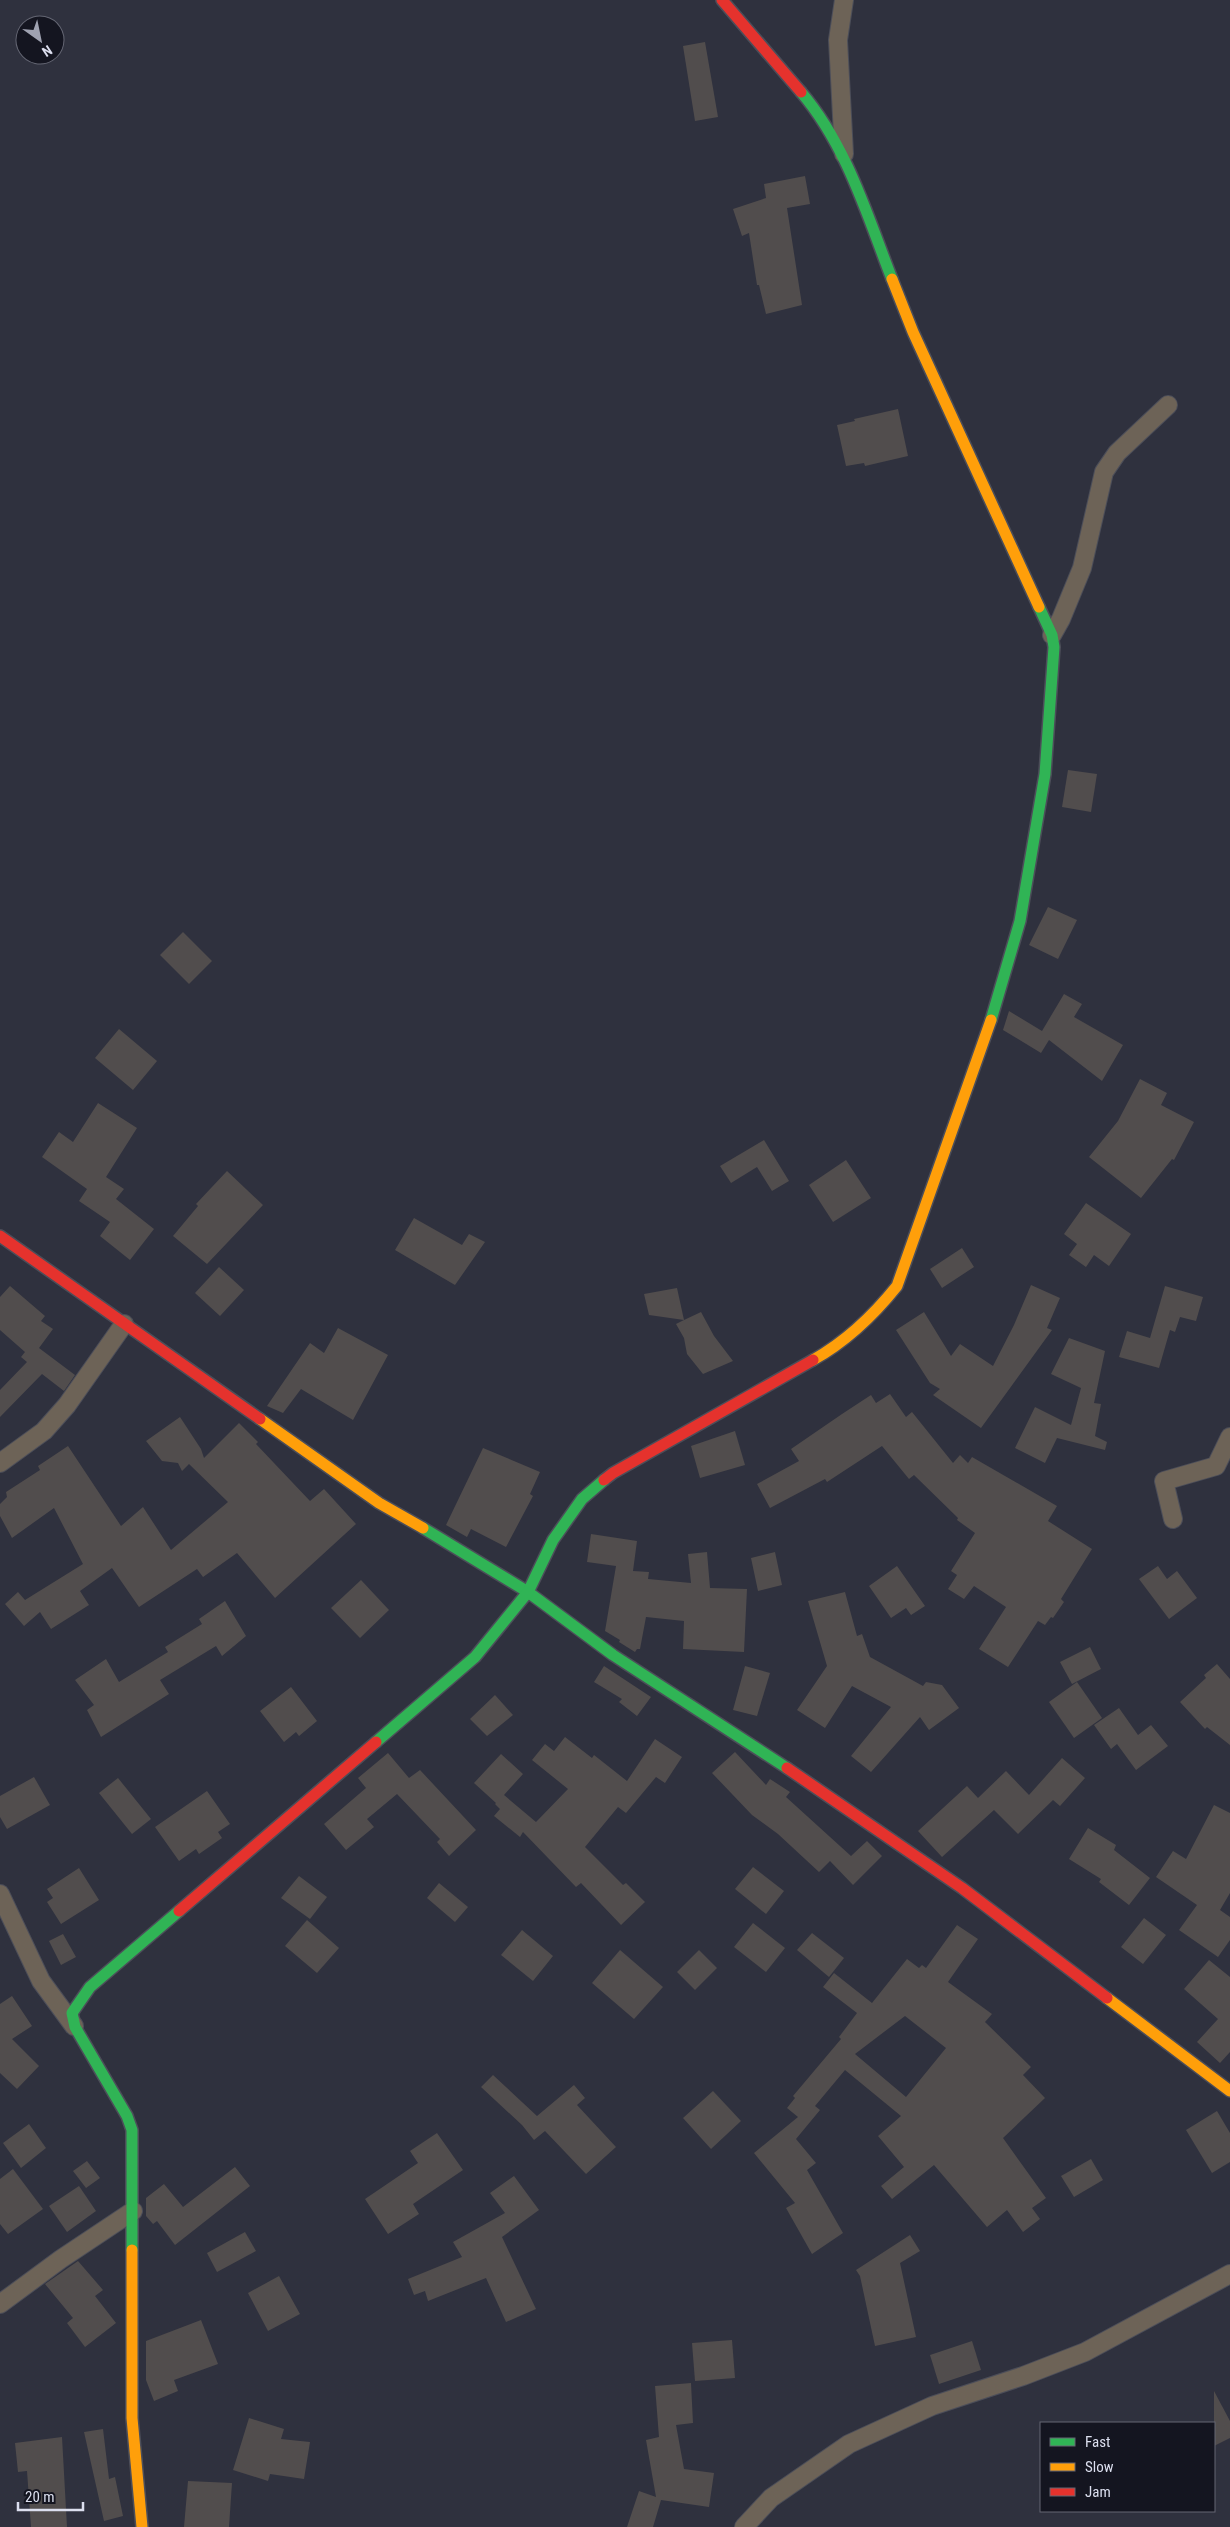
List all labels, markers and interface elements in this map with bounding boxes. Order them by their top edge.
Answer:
north arrow [15,15,65,65]
text: N [39,42,55,60]
legend [1040,2422,1215,2512]
text: Fast [1085,2433,1110,2451]
text: Slow [1085,2458,1114,2476]
scale bar [18,2480,82,2512]
text: Jam [1085,2483,1111,2501]
text: 20 m [25,2488,55,2506]

